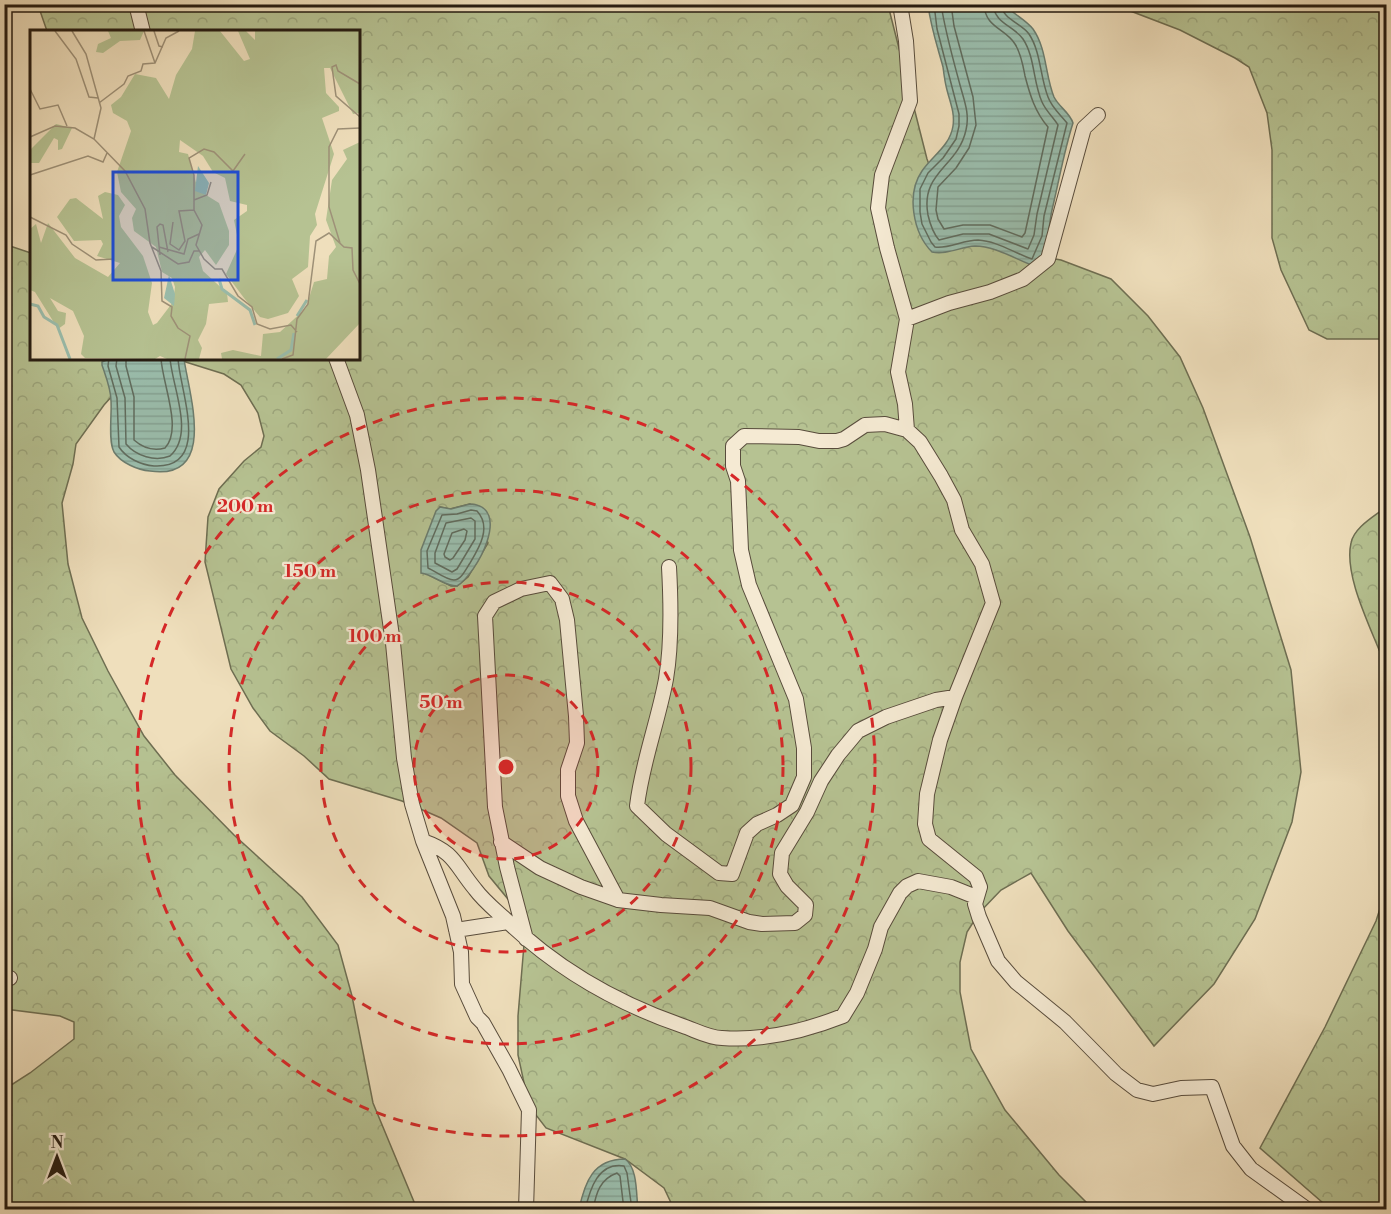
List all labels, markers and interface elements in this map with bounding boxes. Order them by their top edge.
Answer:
inset map [30,30,360,360]
text: 200 m [217,495,274,518]
text: 150 m [284,560,337,583]
text: 100 m [348,625,402,648]
text: 50 m [419,691,463,714]
centre of rings [496,757,516,777]
north arrow [27,1127,87,1187]
text: N [51,1133,64,1153]

